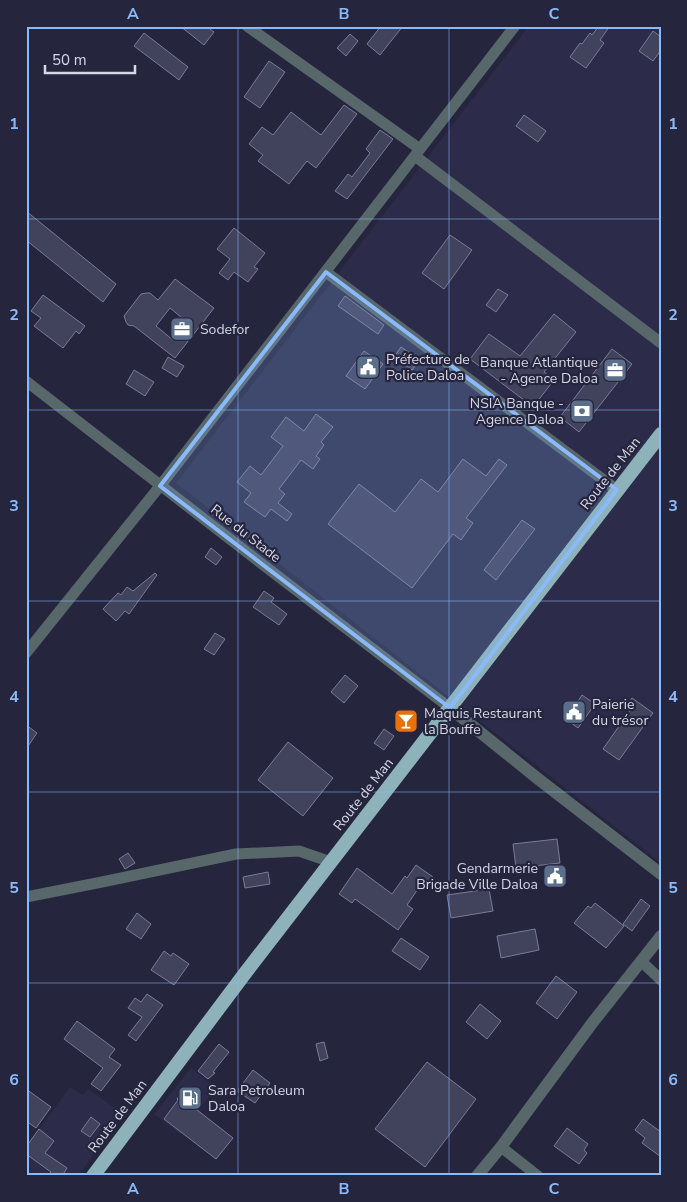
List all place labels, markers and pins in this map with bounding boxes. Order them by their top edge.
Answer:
office icon: Sodefor [169,316,195,342]
place label: Sodefor [200,320,249,339]
place label: Préfecture de Police Daloa [386,350,470,385]
place label: Banque Atlantique - Agence Daloa [480,353,598,388]
public building icon: Préfecture de Police Daloa [355,354,381,380]
office icon: Banque Atlantique - Agence Daloa [602,357,628,383]
place label: NSIA Banque - Agence Daloa [470,394,564,429]
bank icon: NSIA Banque - Agence Daloa [569,398,595,424]
place label: Paierie du trésor [592,695,648,730]
public building icon: Paierie du trésor [561,699,587,725]
place label: Maquis Restaurant la Bouffe [424,704,542,739]
bar icon: Maquis Restaurant la Bouffe [393,708,419,734]
place label: Gendarmerie Brigade Ville Daloa [416,859,538,894]
public building icon: Gendarmerie Brigade Ville Daloa [542,863,568,889]
place label: Sara Petroleum Daloa [208,1081,305,1116]
fuel station icon: Sara Petroleum Daloa [177,1085,203,1111]

